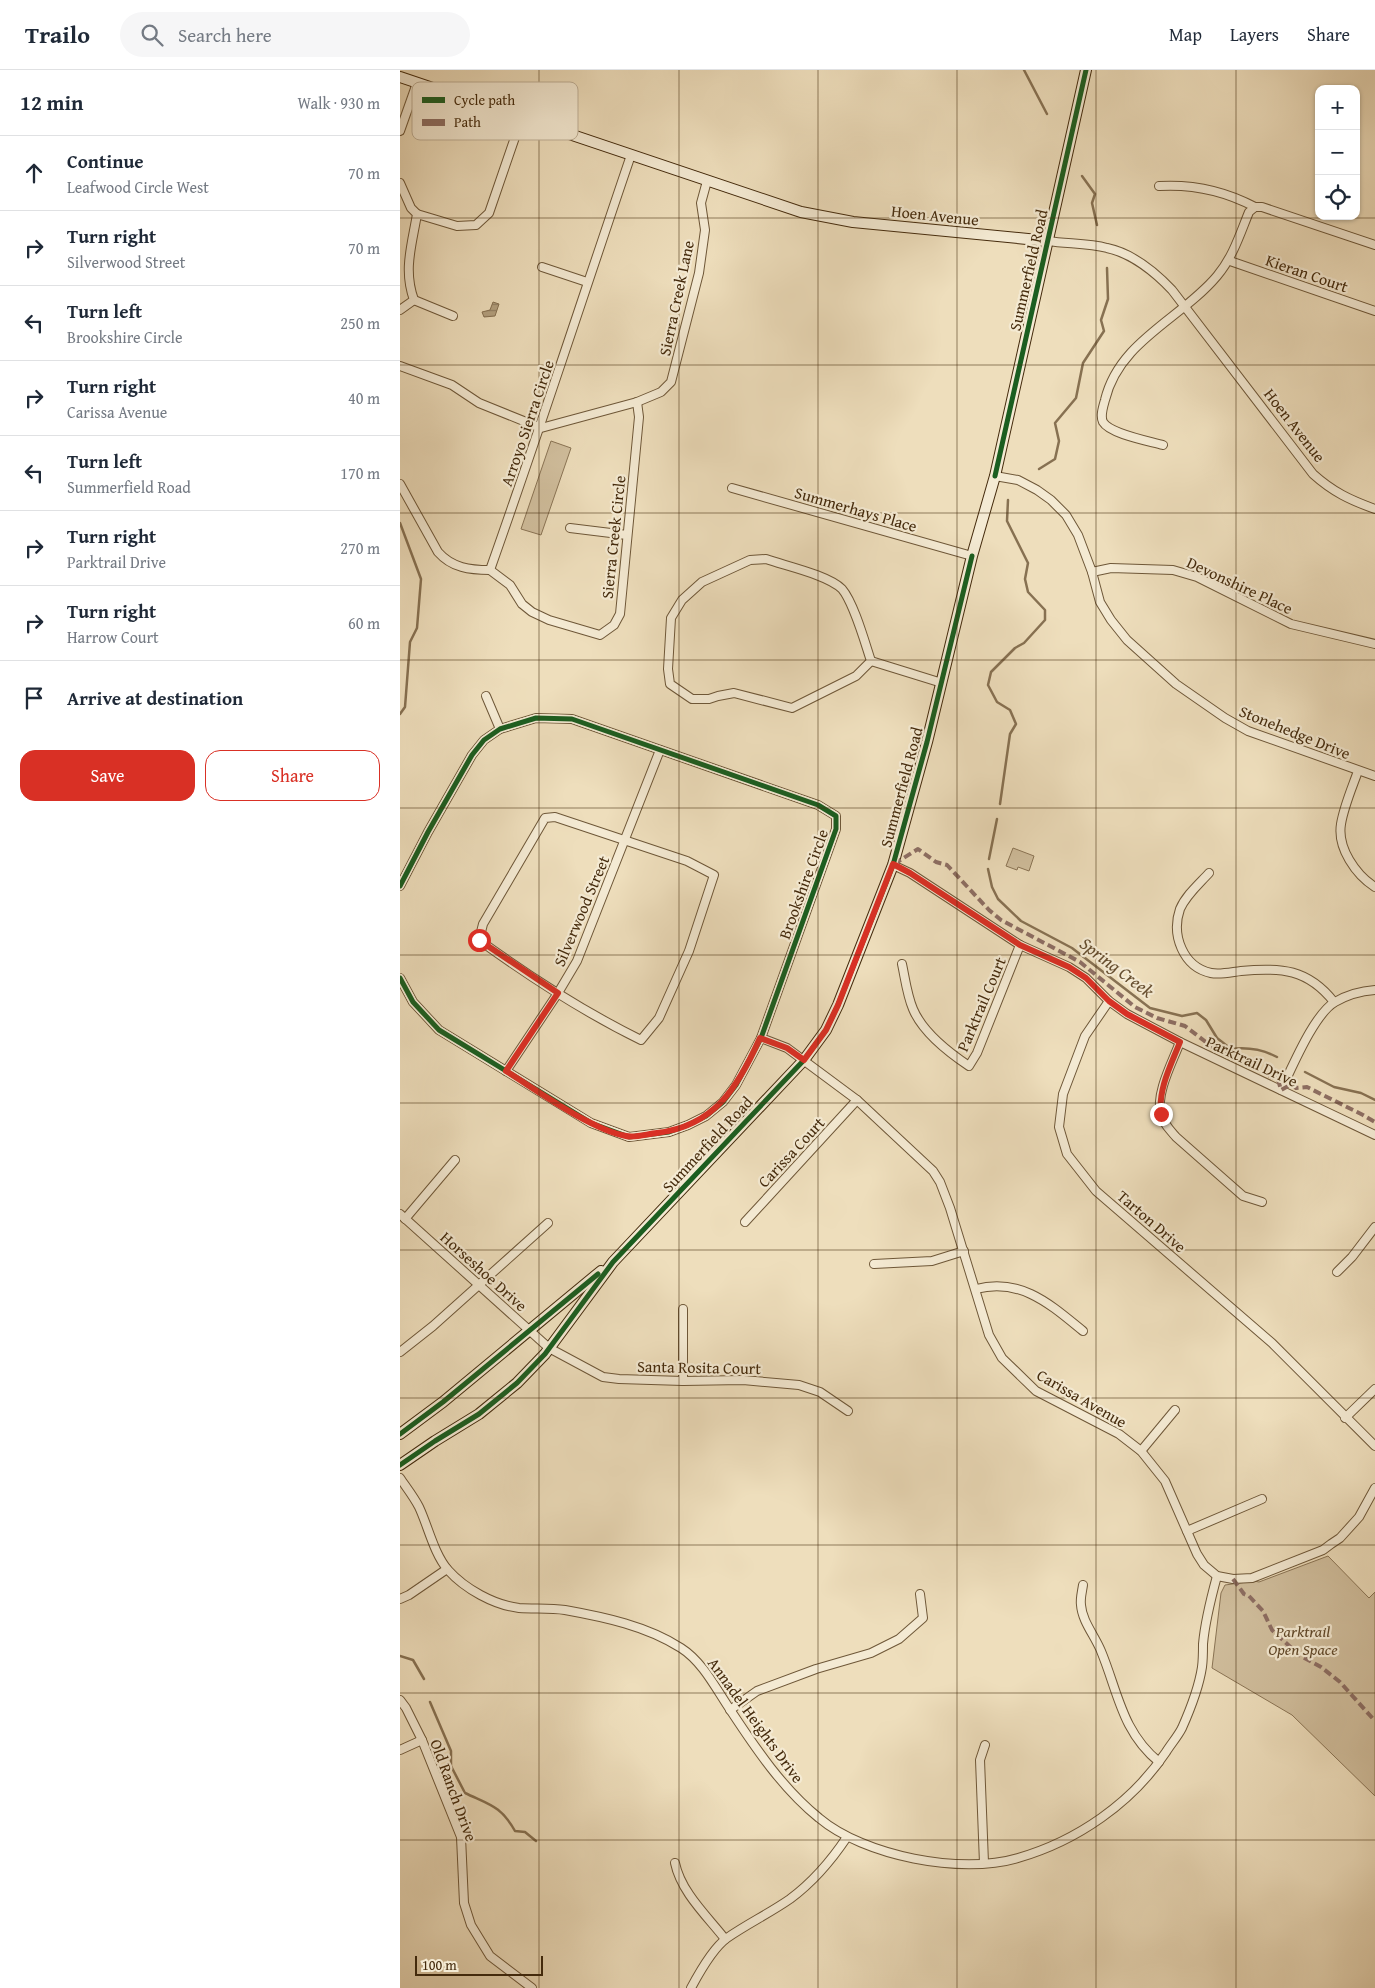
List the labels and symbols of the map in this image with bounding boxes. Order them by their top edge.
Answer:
legend [412,82,578,140]
text: Cycle path [454,90,515,110]
text: Path [454,112,481,132]
street label: Hoen Avenue [890,198,980,232]
street label: Summerfield Road [1002,207,1054,333]
street label: Sierra Creek Lane [652,238,700,358]
street label: Kieran Court [1263,248,1352,298]
street label: Arroyo Sierra Circle [494,356,560,490]
street label: Hoen Avenue [1258,383,1332,467]
street label: Sierra Creek Circle [595,474,631,600]
street label: Summerhays Place [792,480,920,538]
street label: Devonshire Place [1183,550,1297,620]
street label: Stonehedge Drive [1236,699,1354,765]
street label: Summerfield Road [873,724,929,850]
street label: Brookshire Circle [772,826,834,942]
street label: Silverwood Street [547,851,615,970]
route start [468,929,491,952]
water label: Spring Creek [1074,930,1160,1004]
street label: Parktrail Court [950,953,1012,1055]
street label: Parktrail Drive [1202,1029,1302,1093]
street label: Summerfield Road [656,1090,758,1197]
route end [1150,1103,1173,1126]
street label: Carissa Court [752,1111,830,1193]
street label: Tarton Drive [1112,1184,1192,1258]
street label: Horseshoe Drive [435,1225,533,1317]
street label: Santa Rosita Court [637,1354,761,1380]
street label: Carissa Avenue [1033,1363,1131,1433]
park label: Parktrail Open Space [1268,1619,1338,1661]
street label: Annadel Heights Drive [702,1652,810,1788]
street label: Old Ranch Drive [424,1735,484,1845]
scale bar [415,1953,542,1976]

